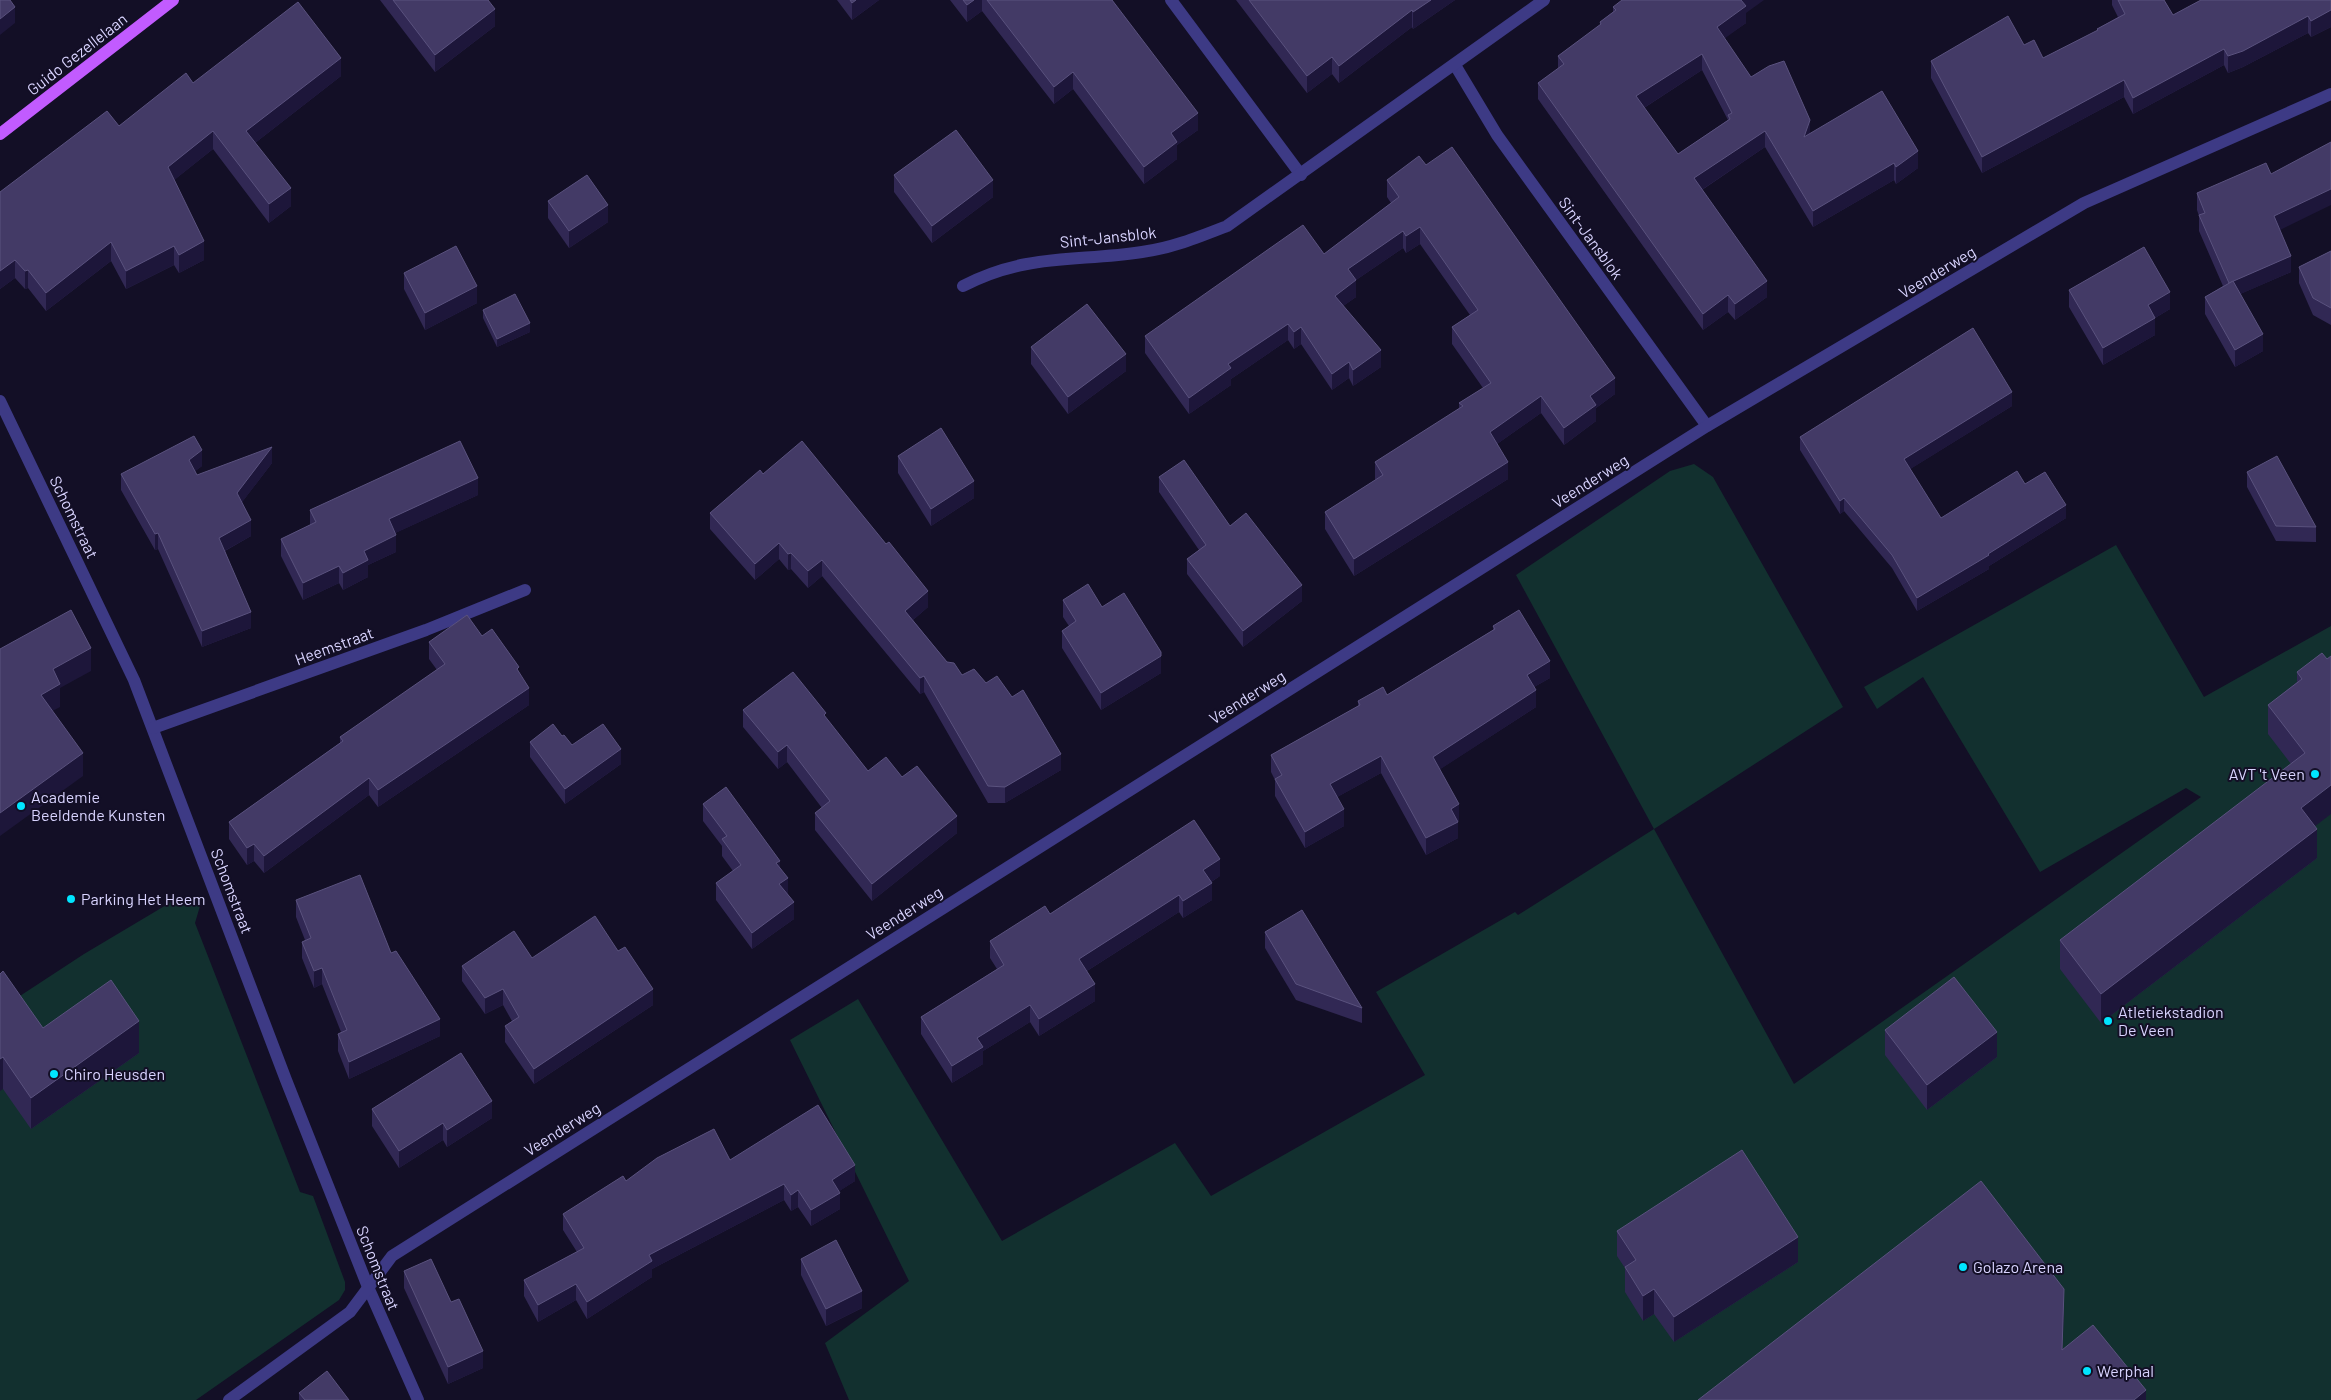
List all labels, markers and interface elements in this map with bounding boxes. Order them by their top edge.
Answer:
street label: Guido Gezellelaan [23,9,130,99]
street label: Sint-Jansblok [1555,193,1628,282]
street label: Sint-Jansblok [1059,222,1157,251]
street label: Veenderweg [1895,241,1979,302]
street label: Veenderweg [1548,450,1631,511]
street label: Schomstraat [46,472,103,561]
street label: Heemstraat [292,623,376,669]
street label: Veenderweg [1205,666,1288,727]
place label: AVT 't Veen [2229,764,2305,783]
marker: AVT 't Veen [2309,768,2321,780]
place label: Academie Beeldende Kunsten [31,787,165,824]
marker: Academie Beeldende Kunsten [15,800,27,812]
street label: Schomstraat [208,846,257,936]
street label: Veenderweg [862,882,945,943]
place label: Parking Het Heem [81,889,206,908]
marker: Parking Het Heem [65,893,77,905]
place label: Atletiekstadion De Veen [2118,1002,2224,1039]
marker: Atletiekstadion De Veen [2102,1015,2114,1027]
place label: Chiro Heusden [64,1064,165,1083]
marker: Chiro Heusden [48,1068,60,1080]
street label: Veenderweg [520,1098,603,1159]
street label: Schomstraat [353,1223,404,1313]
place label: Golazo Arena [1973,1257,2063,1276]
marker: Golazo Arena [1957,1261,1969,1273]
place label: Werphal [2097,1361,2154,1380]
marker: Werphal [2081,1365,2093,1377]

